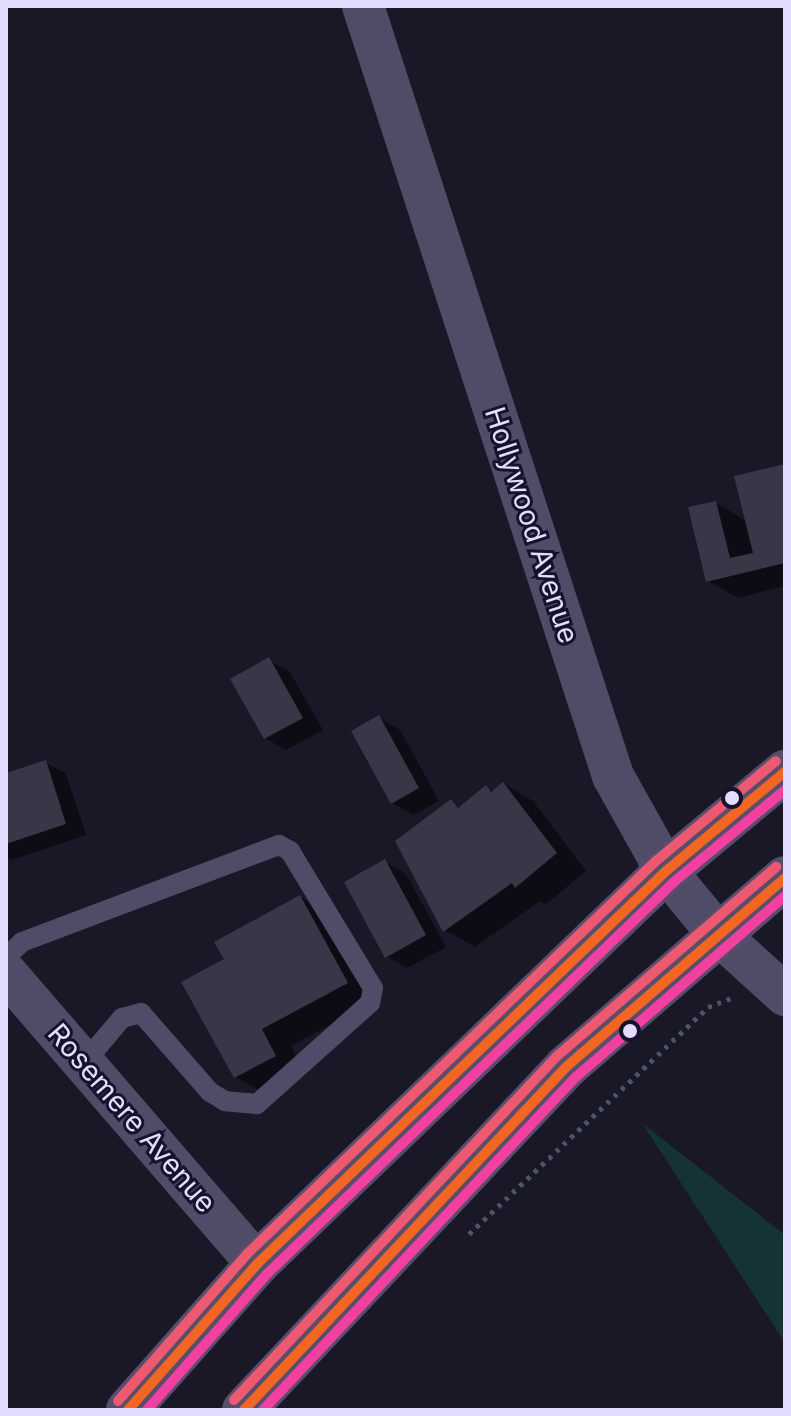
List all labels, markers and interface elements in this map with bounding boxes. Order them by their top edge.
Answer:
street label: Hollywood Avenue [478,403,586,647]
unlabelled marker [724,790,740,806]
street label: Rosemere Avenue [41,1017,223,1219]
unlabelled marker [622,1023,638,1039]

